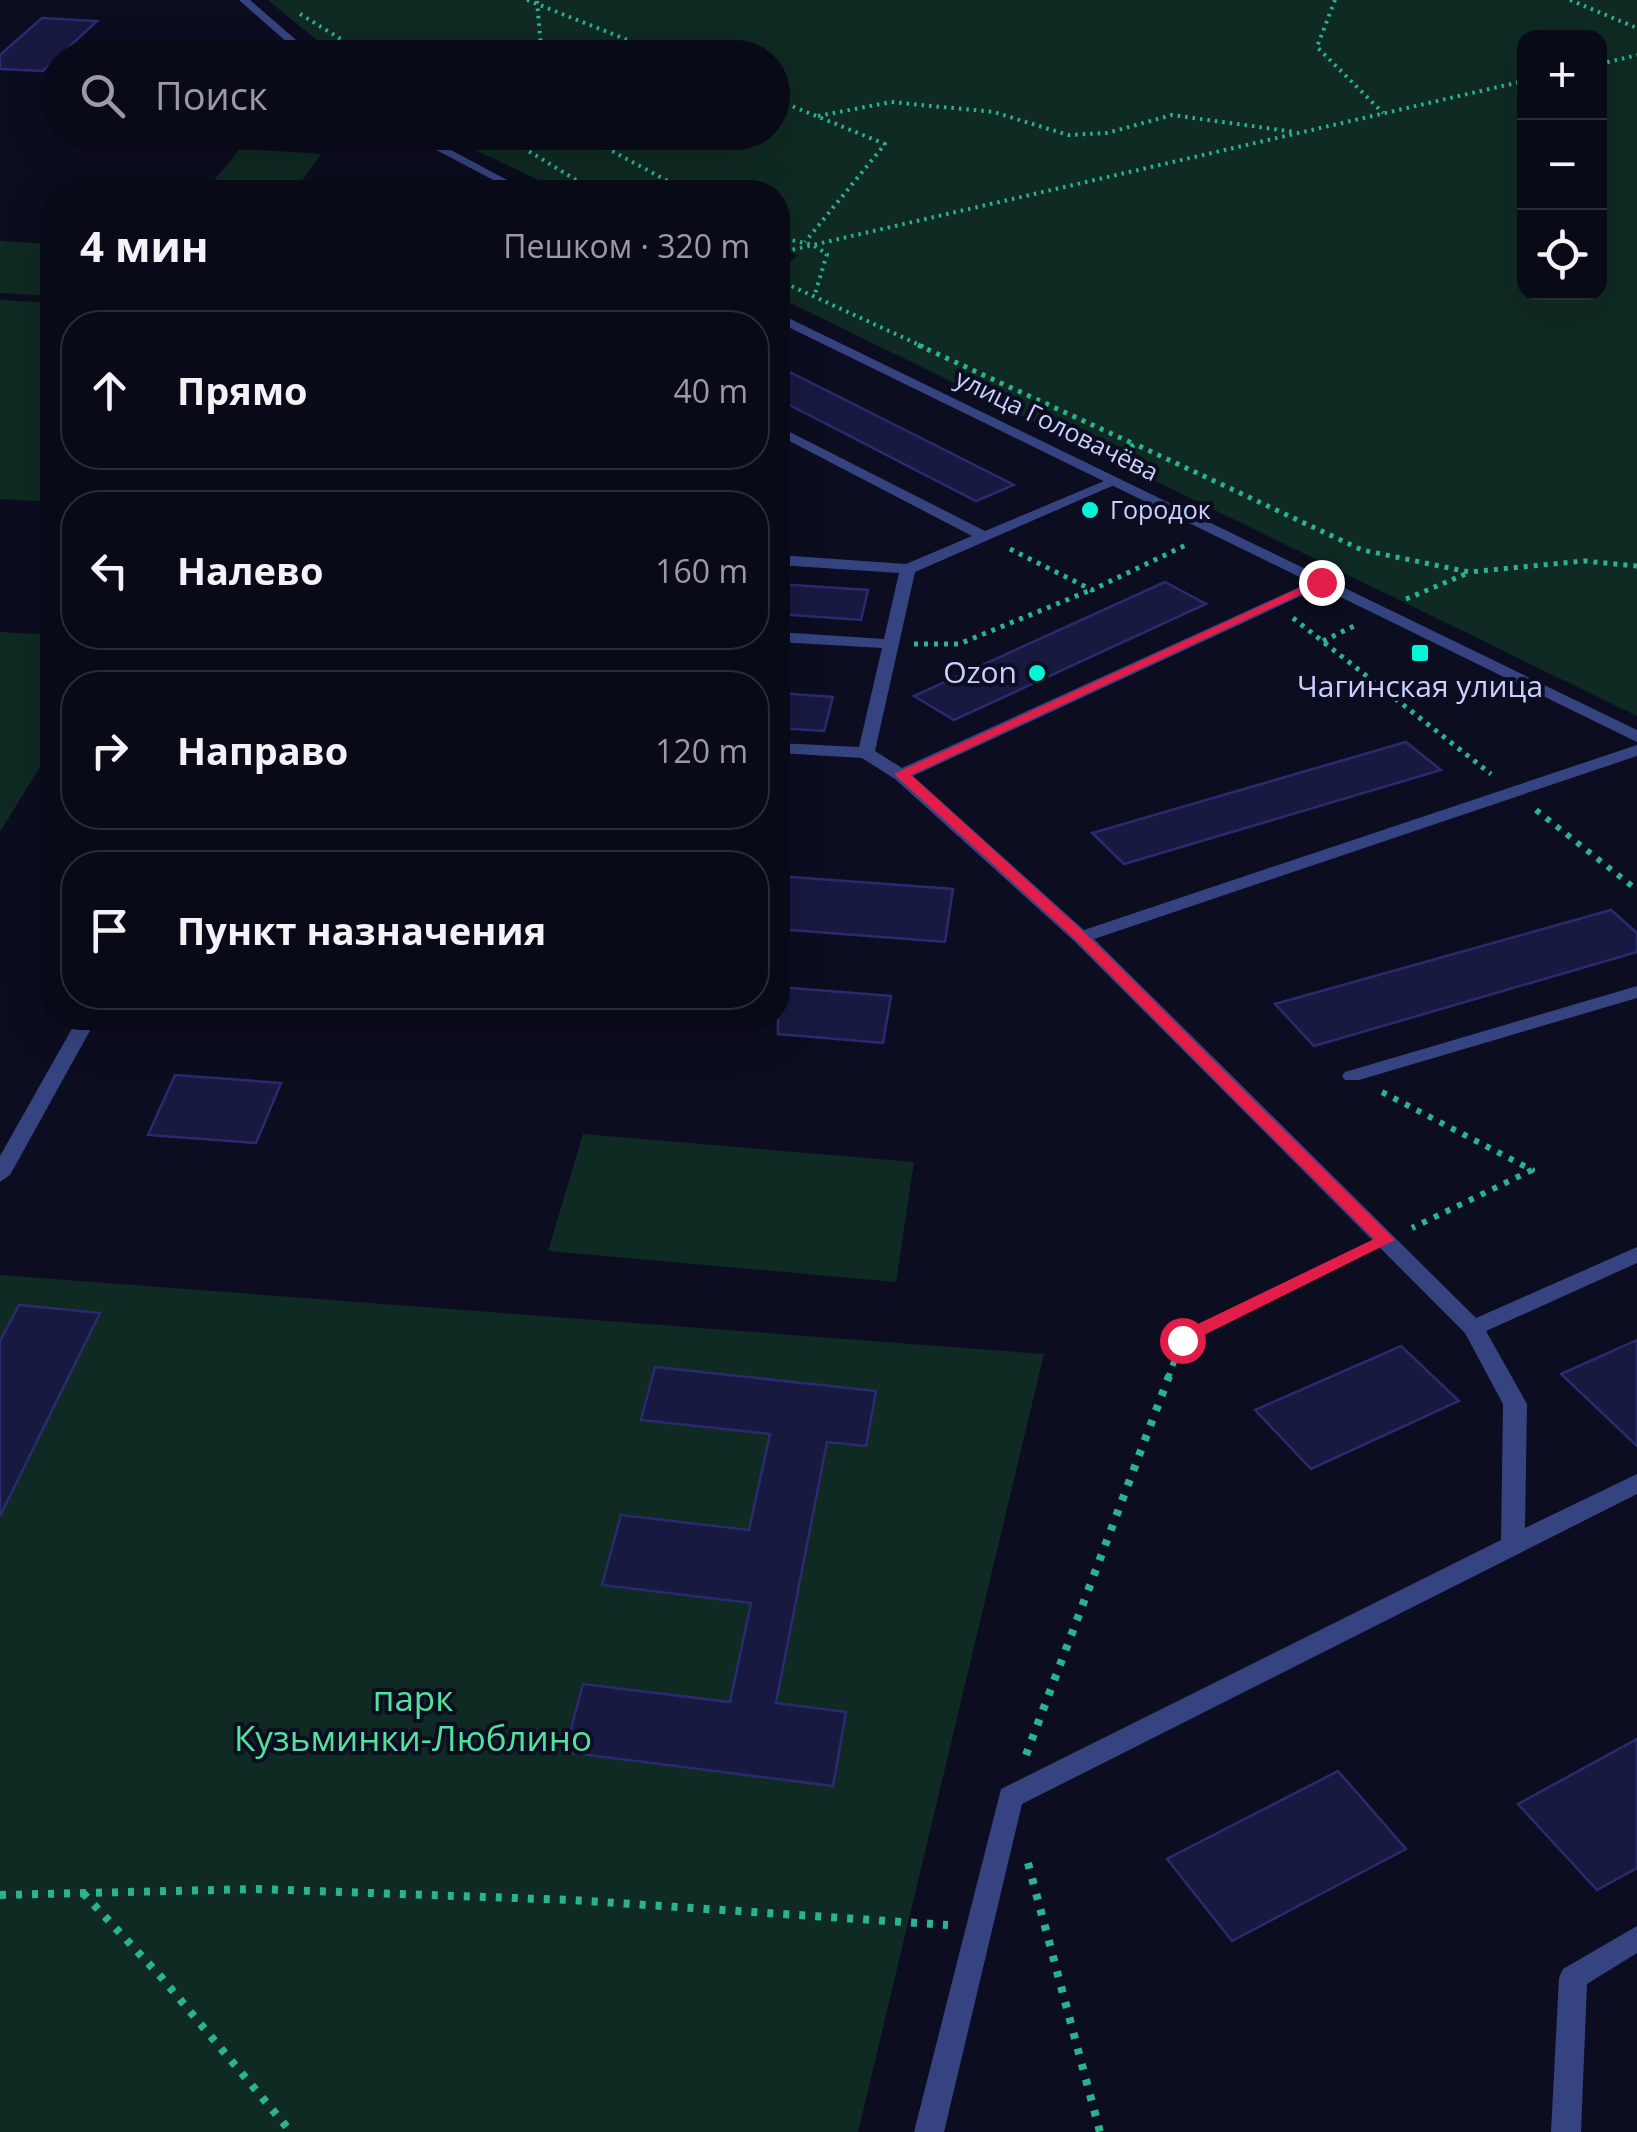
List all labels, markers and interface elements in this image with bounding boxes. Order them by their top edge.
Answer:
map controls [1517,30,1607,300]
button: + [1517,30,1607,120]
search box [40,40,790,150]
icon: search [75,68,130,123]
text: Поиск [155,69,268,121]
button: − [1517,120,1607,210]
button: locate [1517,210,1607,300]
text: 4 мин [80,217,208,274]
text: Пешком · 320 m [503,224,750,267]
street label: улица Головачёва [950,360,1165,488]
icon: ahead [82,363,137,418]
text: Прямо [177,364,308,416]
text: 40 m [673,369,748,412]
place label: Городок [1110,492,1211,526]
marker: Городок [1079,499,1101,521]
icon: left [82,543,137,598]
text: Налево [177,544,323,596]
text: 160 m [655,549,748,592]
route end [1299,560,1345,606]
marker: Чагинская улица [1409,642,1431,664]
place label: Ozon [943,651,1017,692]
marker: Ozon [1026,662,1048,684]
place label: Чагинская улица [1297,665,1543,706]
icon: right [82,723,137,778]
text: Направо [177,724,348,776]
text: 120 m [655,729,748,772]
icon: arrive [82,903,137,958]
text: Пункт назначения [177,904,546,956]
route start [1160,1318,1206,1364]
park label: парк Кузьминки-Люблино [234,1674,592,1761]

